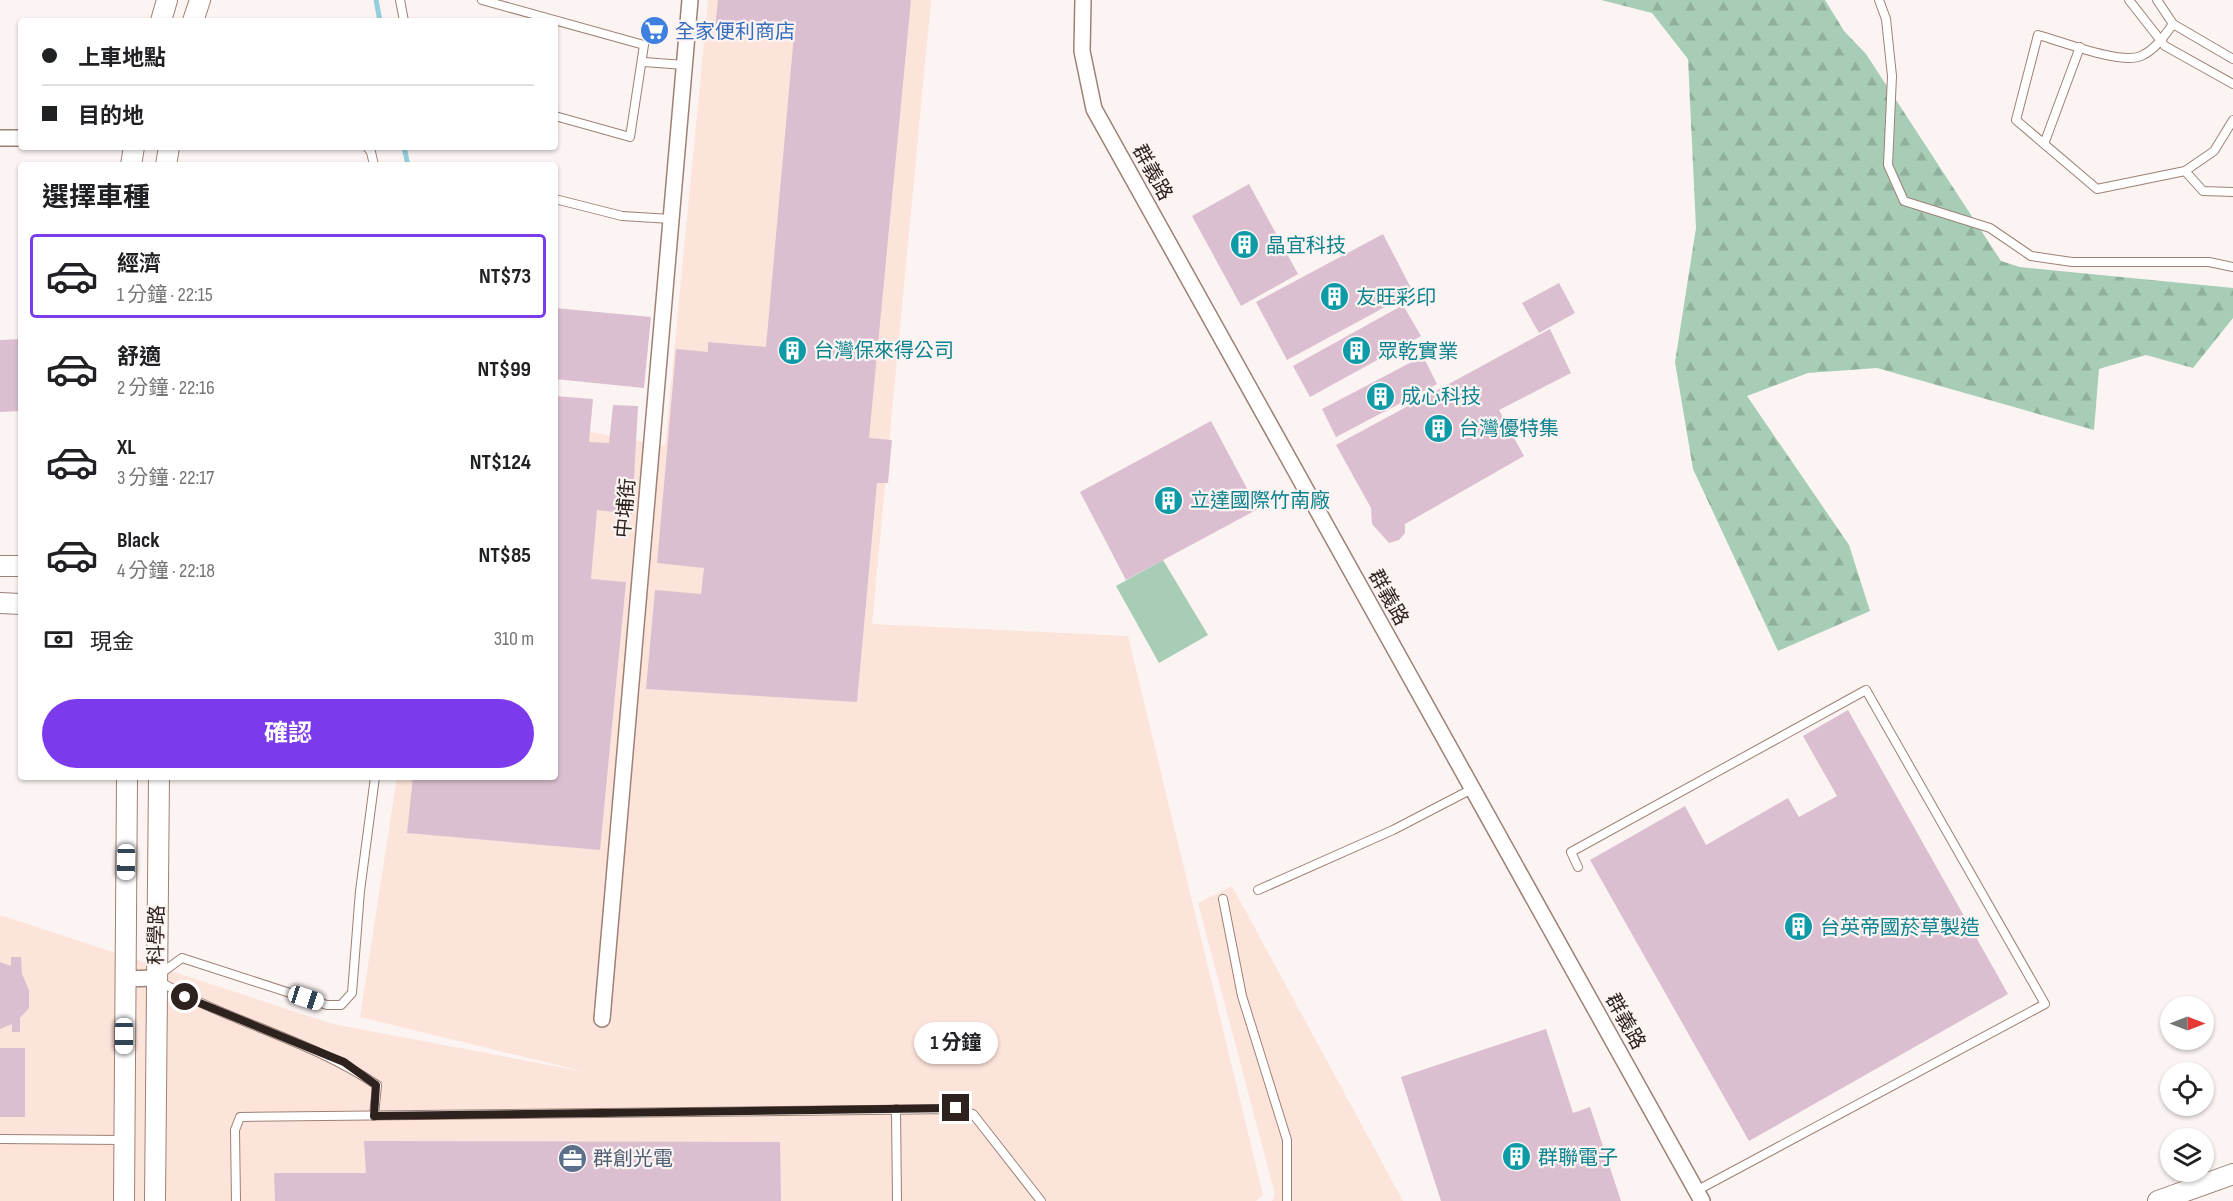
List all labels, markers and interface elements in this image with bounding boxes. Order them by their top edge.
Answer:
supermarket icon: 全家便利商店 [638,15,670,47]
place label: 全家便利商店 [675,20,795,44]
text: 上車地點 [78,45,166,72]
text: 目的地 [78,103,144,130]
street label: 群義路 [1127,140,1177,205]
text: 選擇車種 [42,182,150,214]
building icon: 晶宜科技 [1229,229,1261,261]
place label: 晶宜科技 [1266,234,1346,258]
icon: car [45,249,99,303]
text: 經濟 [117,251,161,278]
text: NT$73 [479,263,531,290]
building icon: 友旺彩印 [1319,281,1351,313]
text: 1 分鐘 · 22:15 [117,283,213,307]
place label: 友旺彩印 [1356,286,1436,310]
building icon: 台灣保來得公司 [777,334,809,366]
building icon: 眾乾實業 [1341,335,1373,367]
place label: 台灣保來得公司 [814,339,954,363]
place label: 眾乾實業 [1378,340,1458,364]
icon: car [45,342,99,396]
text: 舒適 [117,344,161,371]
text: NT$99 [478,356,531,383]
text: 2 分鐘 · 22:16 [117,376,215,400]
building icon: 成心科技 [1364,380,1396,412]
place label: 成心科技 [1401,385,1481,409]
building icon: 台灣優特集 [1422,412,1454,444]
place label: 台灣優特集 [1459,417,1559,441]
text: XL [117,434,136,461]
icon: car [45,435,99,489]
text: NT$124 [470,449,531,476]
text: 3 分鐘 · 22:17 [117,466,214,490]
street label: 中埔街 [611,477,641,539]
building icon: 立達國際竹南廠 [1153,484,1185,516]
place label: 立達國際竹南廠 [1190,489,1330,513]
text: Black [117,527,159,554]
icon: car [45,528,99,582]
text: NT$85 [478,542,531,569]
text: 4 分鐘 · 22:18 [117,559,215,583]
street label: 群義路 [1363,565,1413,630]
icon: cash [42,623,75,656]
text: 310 m [494,627,534,651]
text: 現金 [90,629,134,656]
button: 確認 [42,699,534,768]
car [117,844,135,880]
street label: 科學路 [144,905,170,965]
building icon: 台英帝國菸草製造 [1783,911,1815,943]
place label: 台英帝國菸草製造 [1820,916,1980,940]
route start [171,983,198,1010]
car [286,984,326,1012]
street label: 群義路 [1600,989,1650,1054]
north arrow [2160,996,2214,1050]
map controls [2160,996,2214,1182]
car [115,1018,133,1054]
callout: 1 分鐘 [914,1021,998,1063]
text: 1 分鐘 [931,1031,981,1055]
button: locate [2160,1062,2214,1116]
route end [942,1094,969,1121]
button: layers [2160,1128,2214,1182]
building icon: 群聯電子 [1501,1141,1533,1173]
office icon: 群創光電 [556,1142,588,1174]
place label: 群聯電子 [1538,1146,1618,1170]
place label: 群創光電 [593,1147,673,1171]

